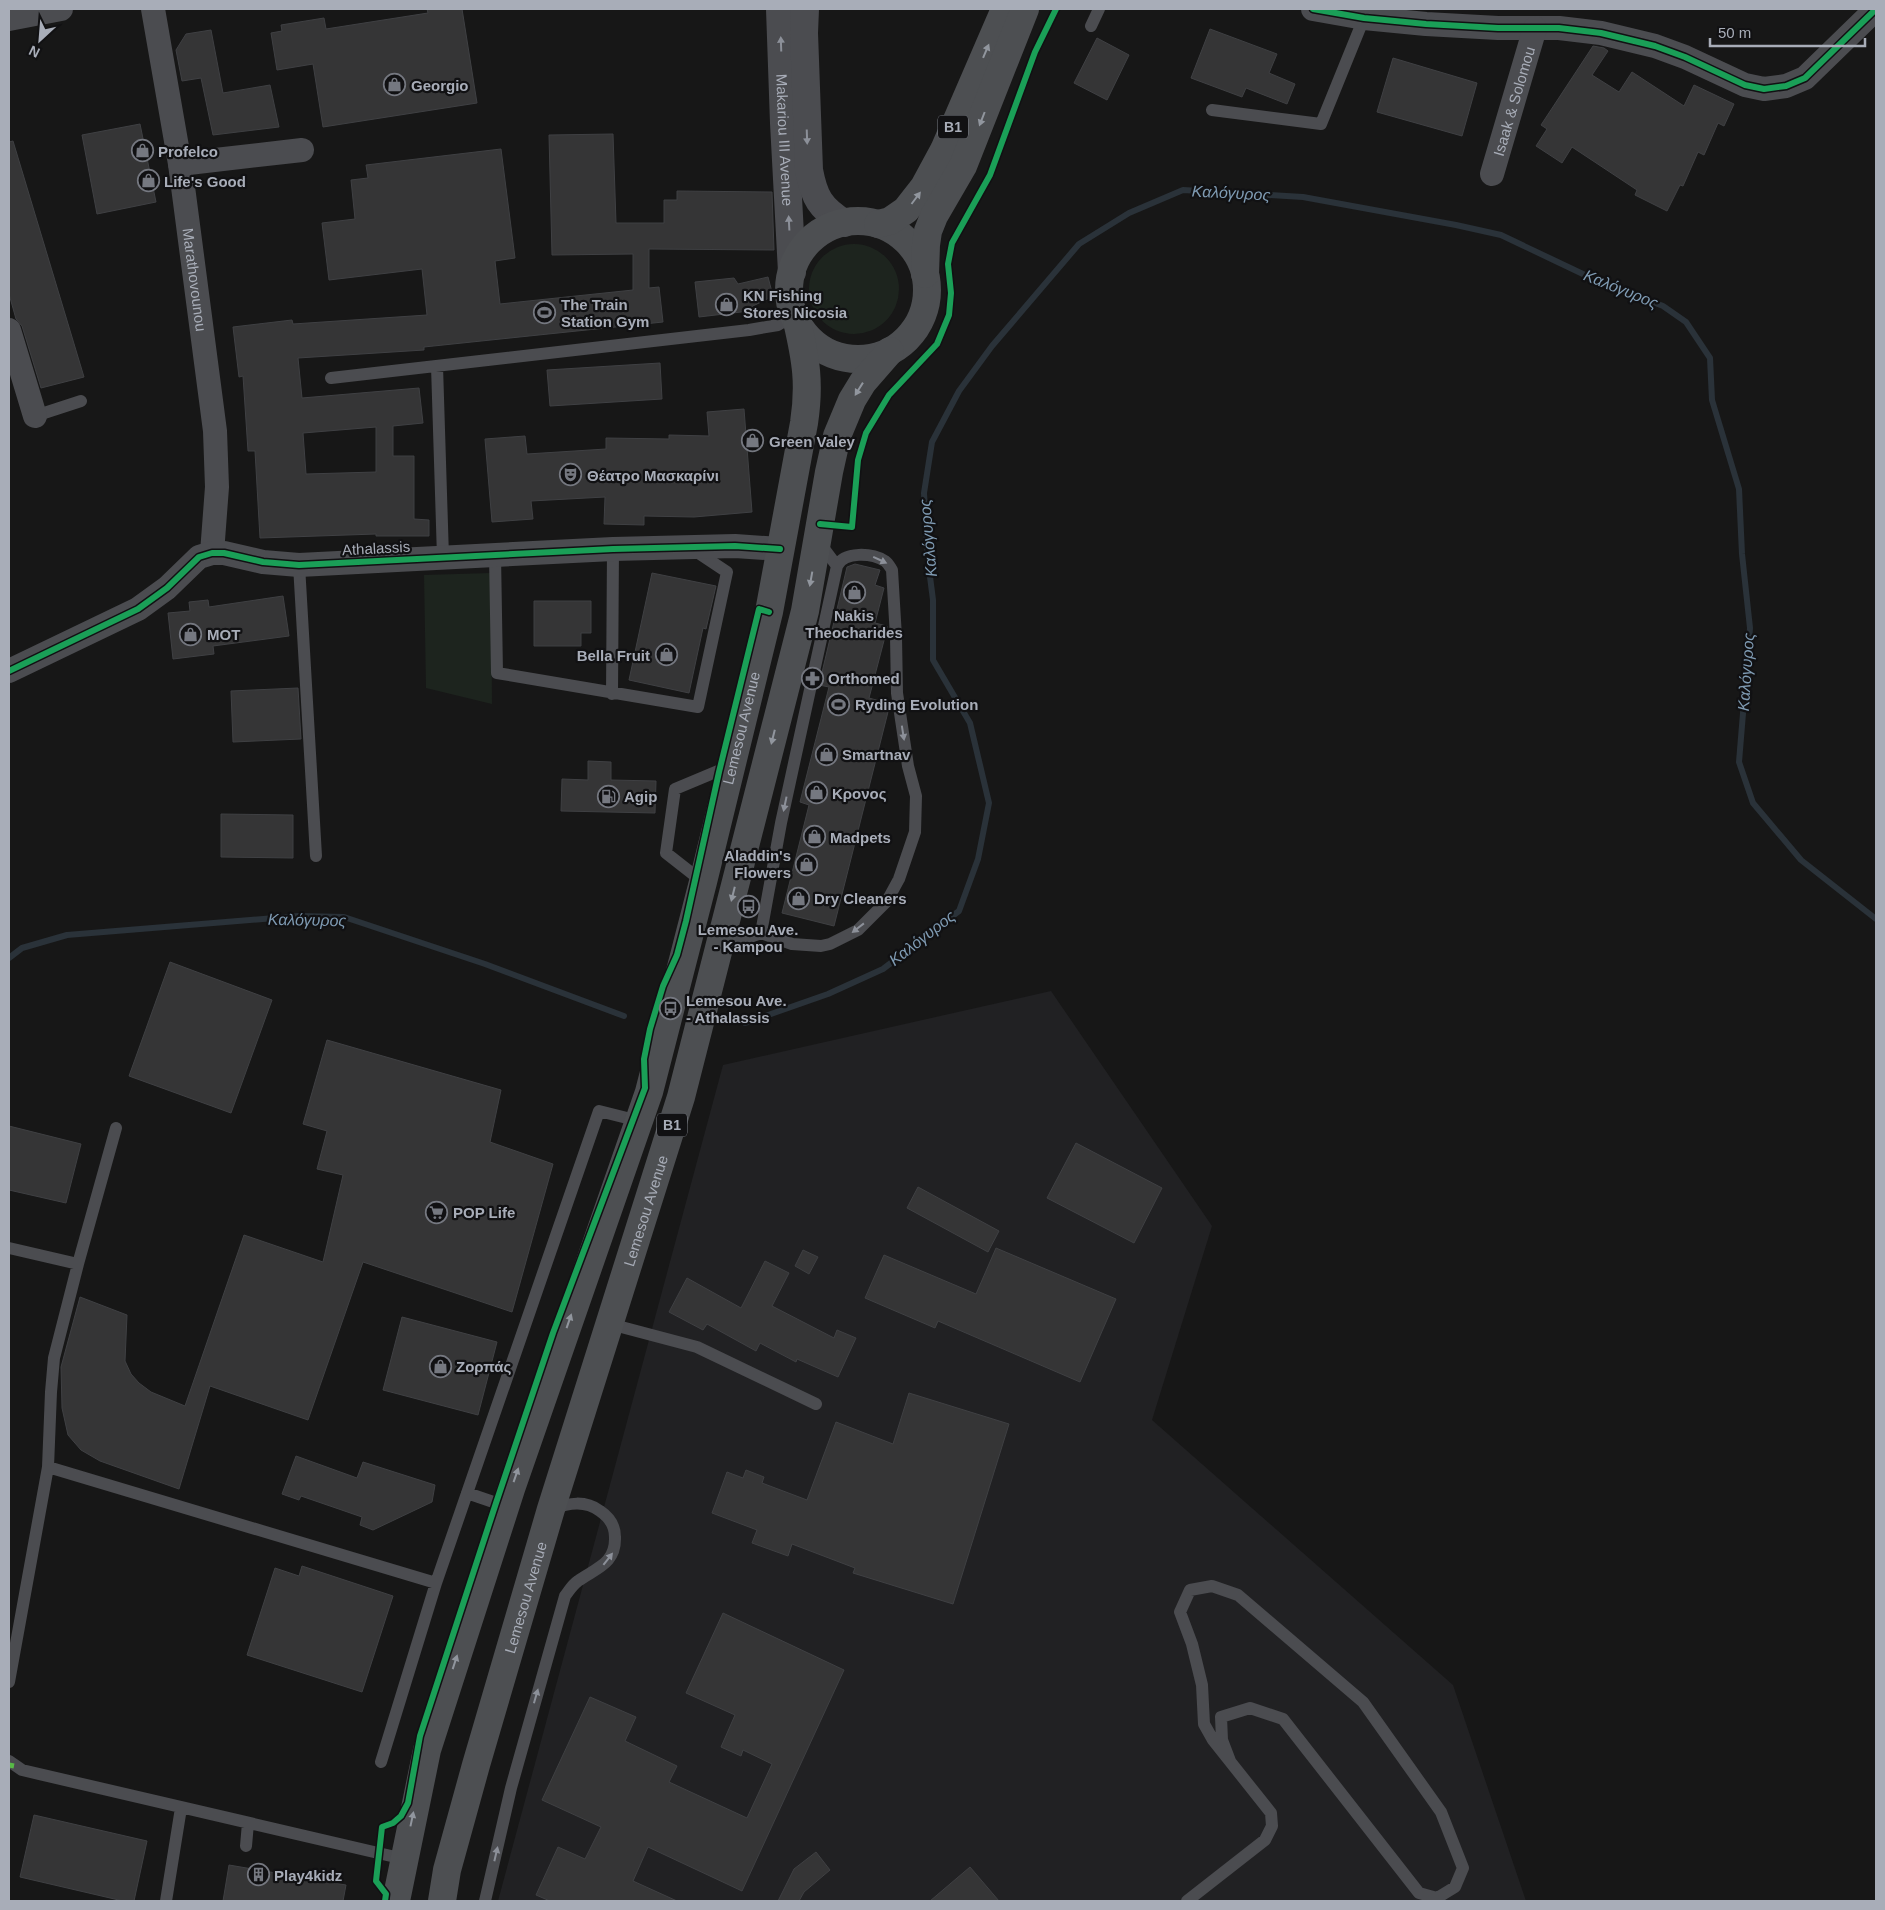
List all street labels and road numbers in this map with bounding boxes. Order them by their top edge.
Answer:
street label: Isaak & Solomou [1489,44,1538,158]
street label: Makariou III Avenue [774,73,797,206]
road number: B1 [938,115,968,138]
street label: Marathovounou [180,227,210,332]
street label: Athalassis [341,538,411,558]
street label: Lemesou Avenue [719,670,763,786]
road number: B1 [657,1114,687,1136]
street label: Lemesou Avenue [620,1153,671,1268]
street label: Lemesou Avenue [501,1539,550,1655]

